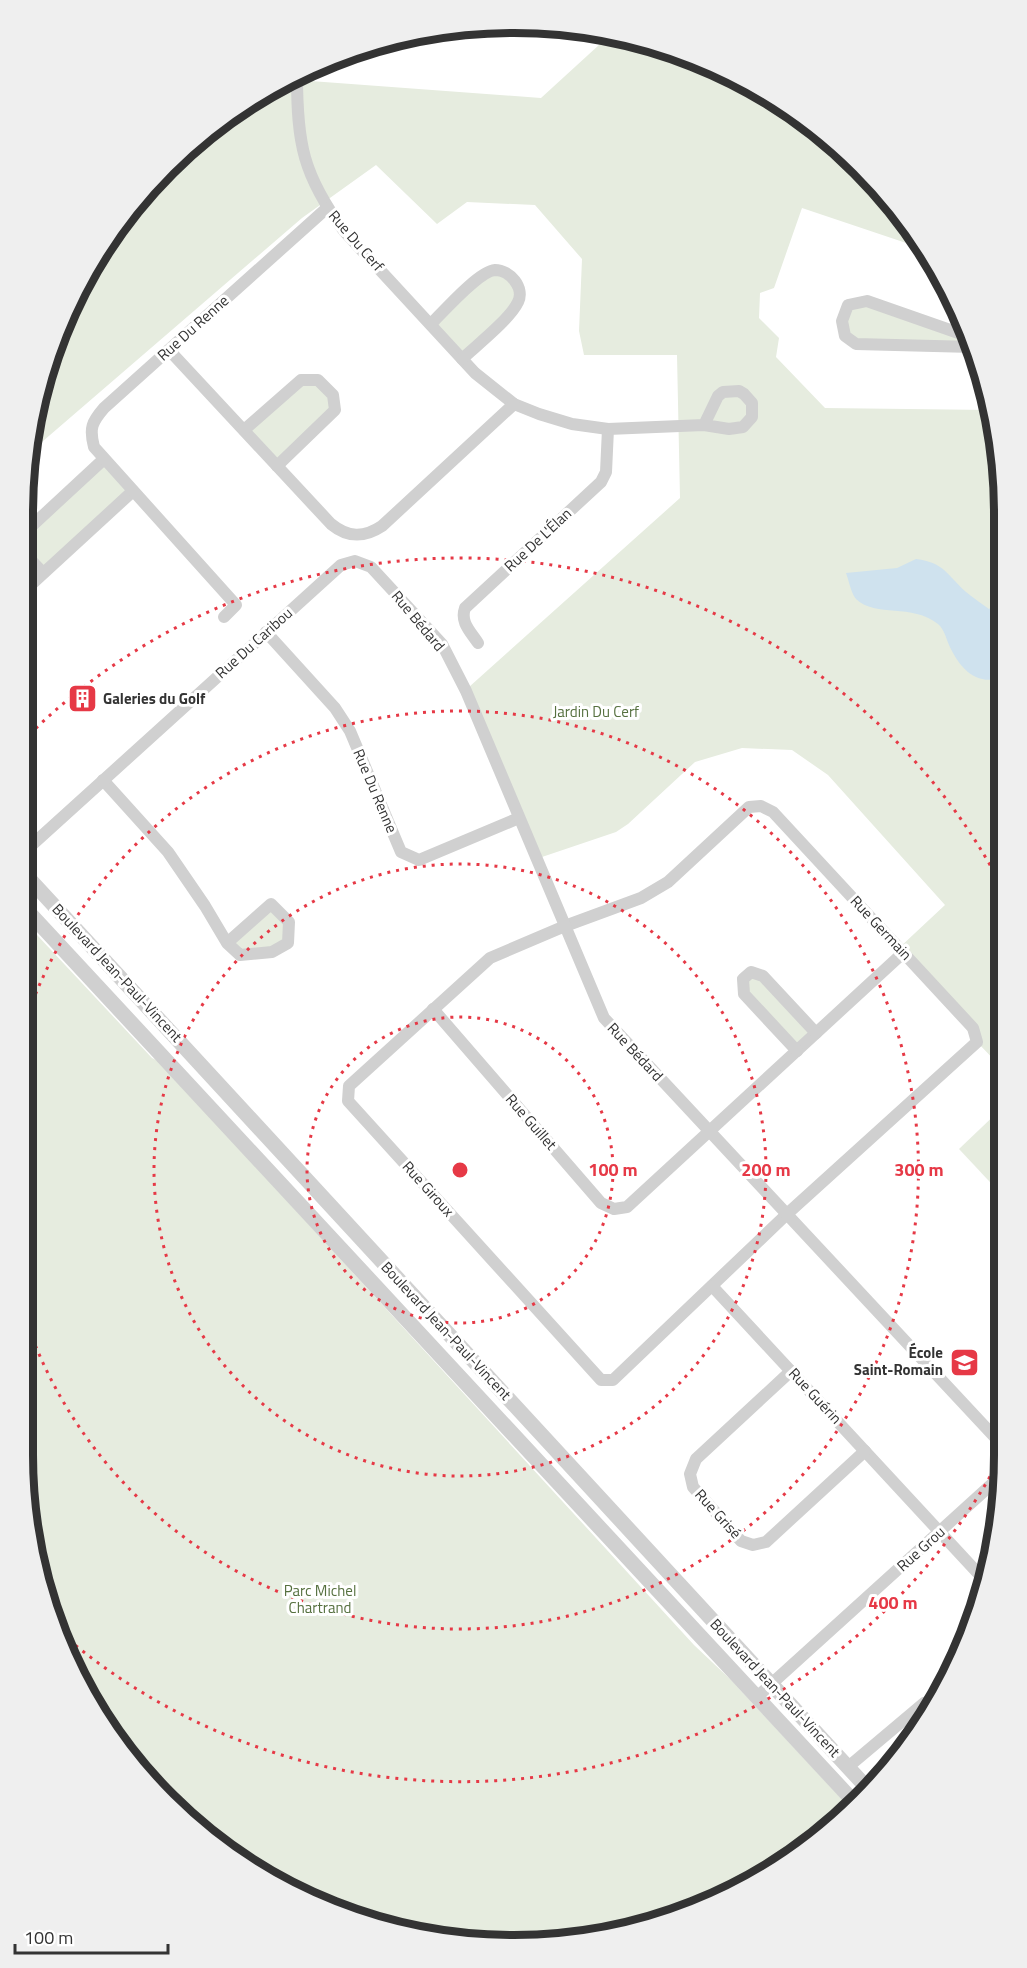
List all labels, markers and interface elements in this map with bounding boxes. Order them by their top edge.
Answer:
street label: Rue Du Cerf [323,205,390,276]
street label: Rue Du Renne [152,289,234,366]
street label: Rue De L'Élan [499,502,577,577]
street label: Rue Bédard [386,585,451,656]
street label: Rue Du Caribou [210,602,297,684]
building icon: Galeries du Golf [66,683,98,715]
place label: Galeries du Golf [103,687,206,710]
park label: Jardin Du Cerf [553,700,639,723]
street label: Rue Du Renne [347,745,404,836]
street label: Rue Germain [845,890,918,965]
street label: Boulevard Jean-Paul-Vincent [47,898,188,1048]
street label: Rue Bédard [602,1017,669,1086]
street label: Rue Guillet [500,1088,563,1156]
street label: Rue Giroux [397,1156,460,1222]
text: 100 m [588,1156,638,1183]
text: 200 m [741,1156,791,1183]
text: 300 m [894,1156,944,1183]
centre of rings [450,1160,470,1180]
street label: Boulevard Jean-Paul-Vincent [376,1256,517,1406]
place label: École Saint-Romain [854,1341,943,1381]
school or university icon: École Saint-Romain [948,1346,980,1378]
street label: Rue Guérin [783,1362,847,1429]
street label: Rue Grisé [690,1484,747,1544]
street label: Rue Grou [891,1521,950,1577]
park label: Parc Michel Chartrand [284,1579,356,1619]
text: 400 m [868,1589,918,1616]
street label: Boulevard Jean-Paul-Vincent [705,1613,846,1763]
scale bar [15,1917,168,1955]
text: 100 m [24,1924,73,1951]

